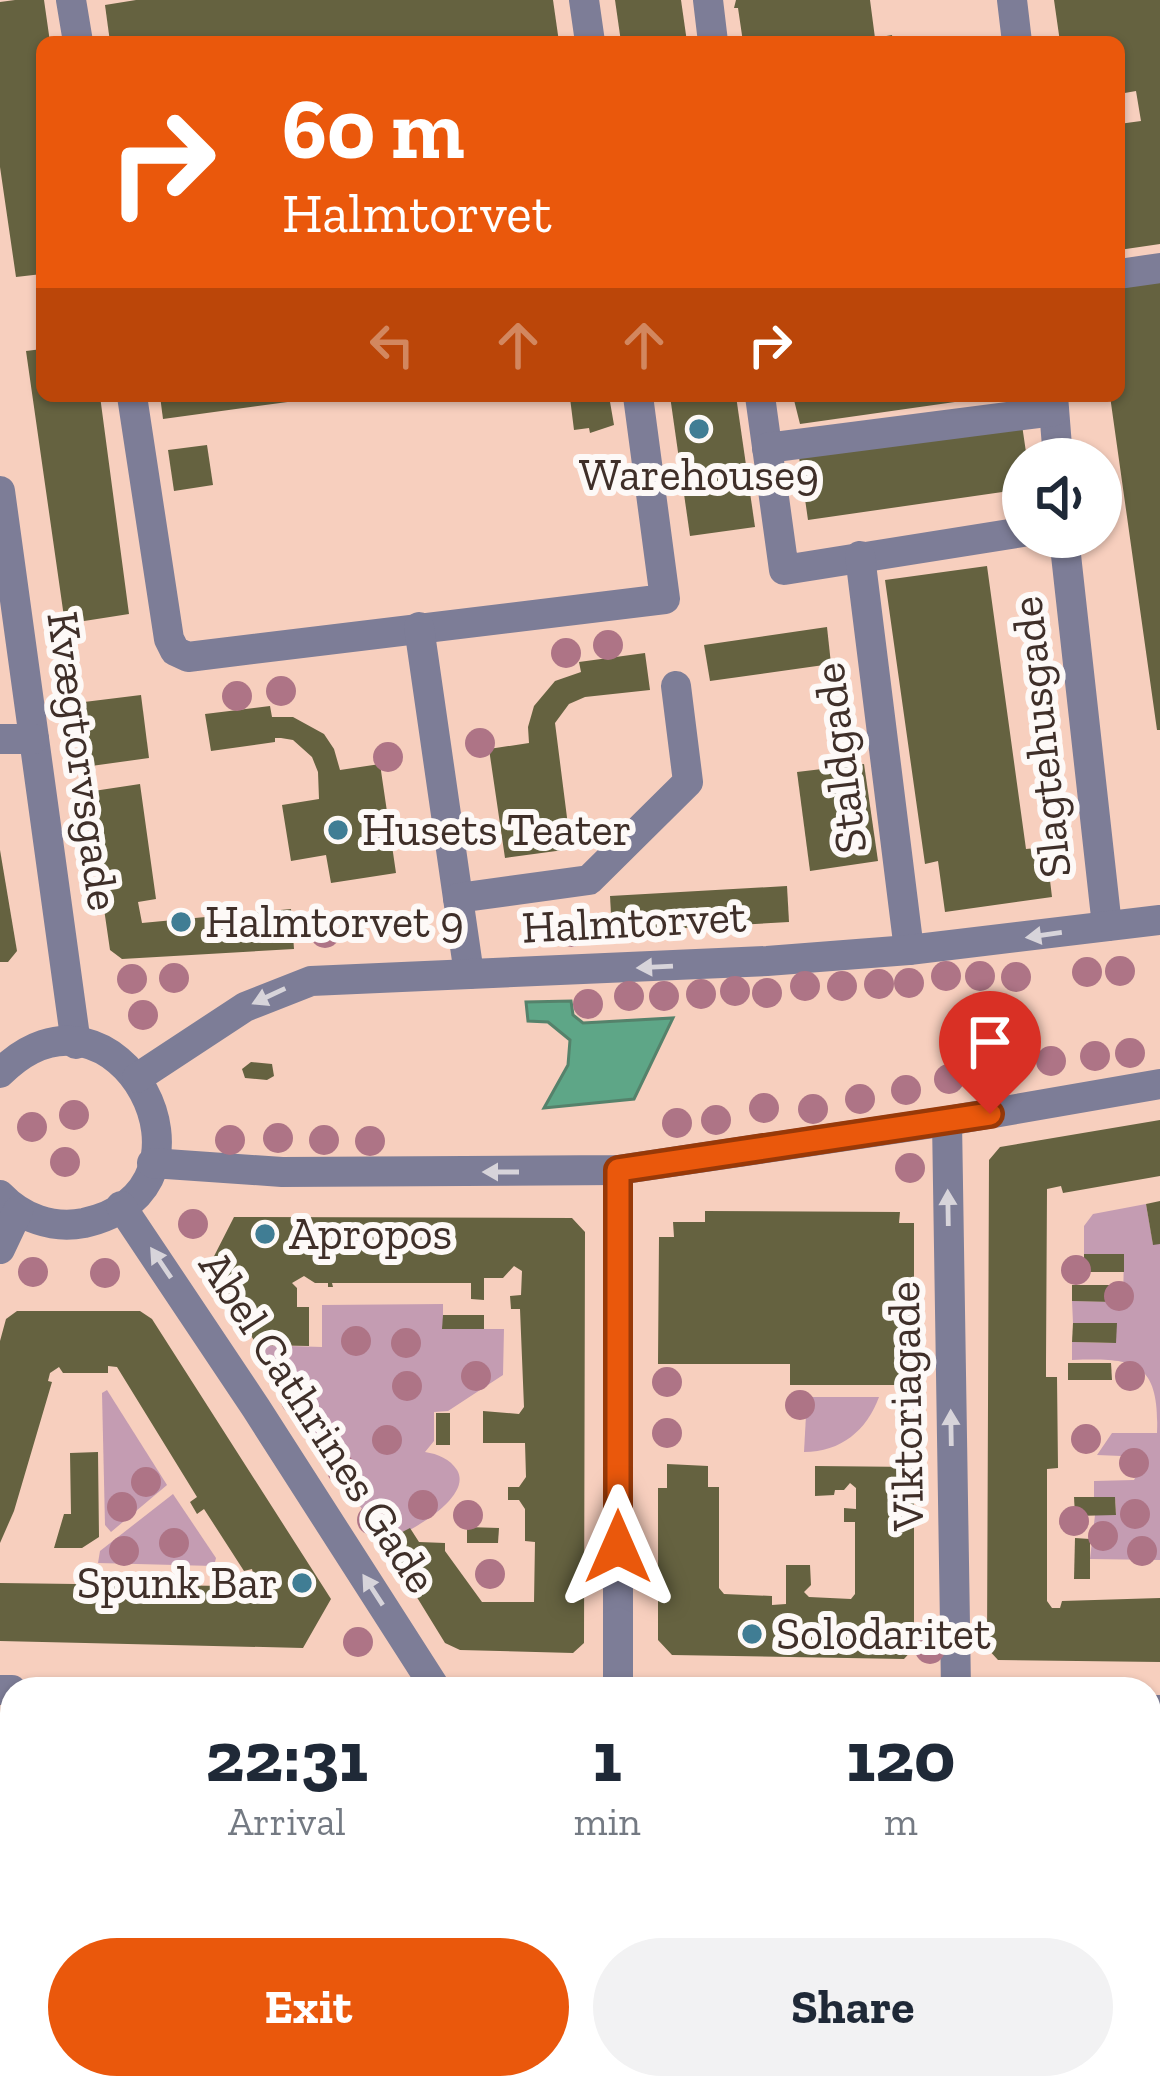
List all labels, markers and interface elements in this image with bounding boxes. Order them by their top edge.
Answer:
text: 60 m [282,79,465,180]
icon: right [84,84,240,240]
text: Halmtorvet [282,181,552,246]
icon: left [359,312,425,378]
icon: ahead [485,312,551,378]
icon: ahead [611,312,677,378]
icon: right [737,312,803,378]
marker: Warehouse9 [686,416,712,442]
map controls [1002,438,1122,558]
button: sound [1002,438,1122,558]
place label: Warehouse9 [579,448,819,502]
street label: Slagtehusgade [999,594,1083,880]
street label: Kvægtorvsgade [35,608,131,914]
street label: Staldgade [802,660,878,856]
place label: Husets Teater [362,803,632,857]
marker: Husets Teater [325,817,351,843]
street label: Halmtorvet [520,889,748,955]
place label: Halmtorvet 9 [205,895,464,949]
marker: Halmtorvet 9 [168,909,194,935]
one-way arrow [1025,925,1062,944]
one-way arrow [635,958,673,977]
one-way arrow [251,986,286,1006]
pin [939,991,1041,1114]
icon: arrive [957,1009,1023,1075]
one-way arrow [481,1162,519,1182]
one-way arrow [939,1188,958,1226]
place label: Apropos [289,1207,452,1261]
marker: Apropos [252,1221,278,1247]
street label: Abel Cathrines Gade [187,1241,449,1603]
one-way arrow [150,1247,173,1279]
street label: Viktoriagade [877,1281,935,1532]
one-way arrow [941,1408,961,1446]
position arrow [555,1484,681,1610]
place label: Spunk Bar [77,1556,278,1610]
marker: Spunk Bar [289,1570,315,1596]
one-way arrow [362,1574,384,1607]
place label: Solodaritet [776,1607,991,1661]
marker: Solodaritet [739,1621,765,1647]
text: 22:31 [206,1713,368,1799]
text: 1 [593,1713,622,1799]
text: 120 [846,1713,955,1799]
text: Arrival [228,1798,346,1845]
text: min [574,1798,641,1845]
text: m [884,1798,918,1845]
button: Exit [48,1938,569,2076]
button: Share [593,1938,1113,2076]

